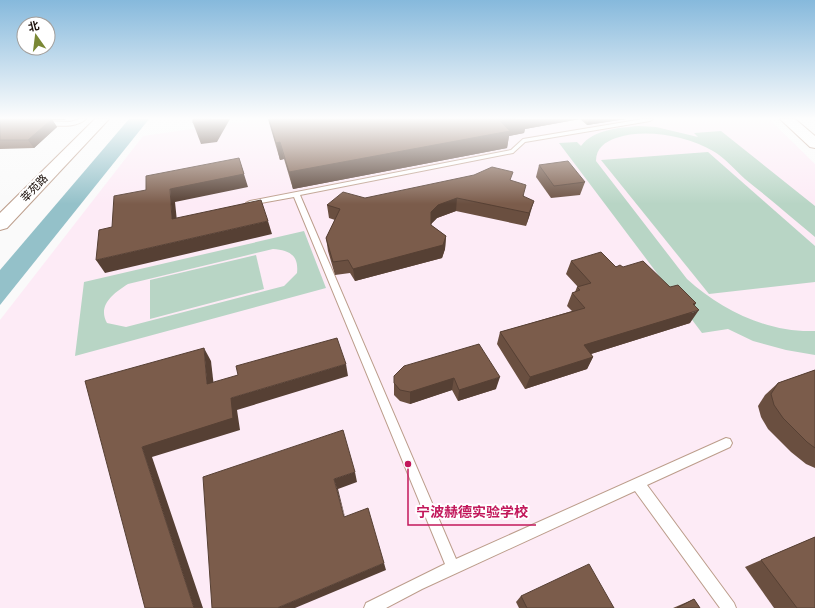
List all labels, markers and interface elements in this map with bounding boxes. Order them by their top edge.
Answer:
north arrow [16,16,56,56]
text: 北 [27,19,40,33]
street label: 莘苑路 [18,172,50,204]
callout: 宁波赫德实验学校 [408,499,536,525]
text: 宁波赫德实验学校 [416,504,528,520]

